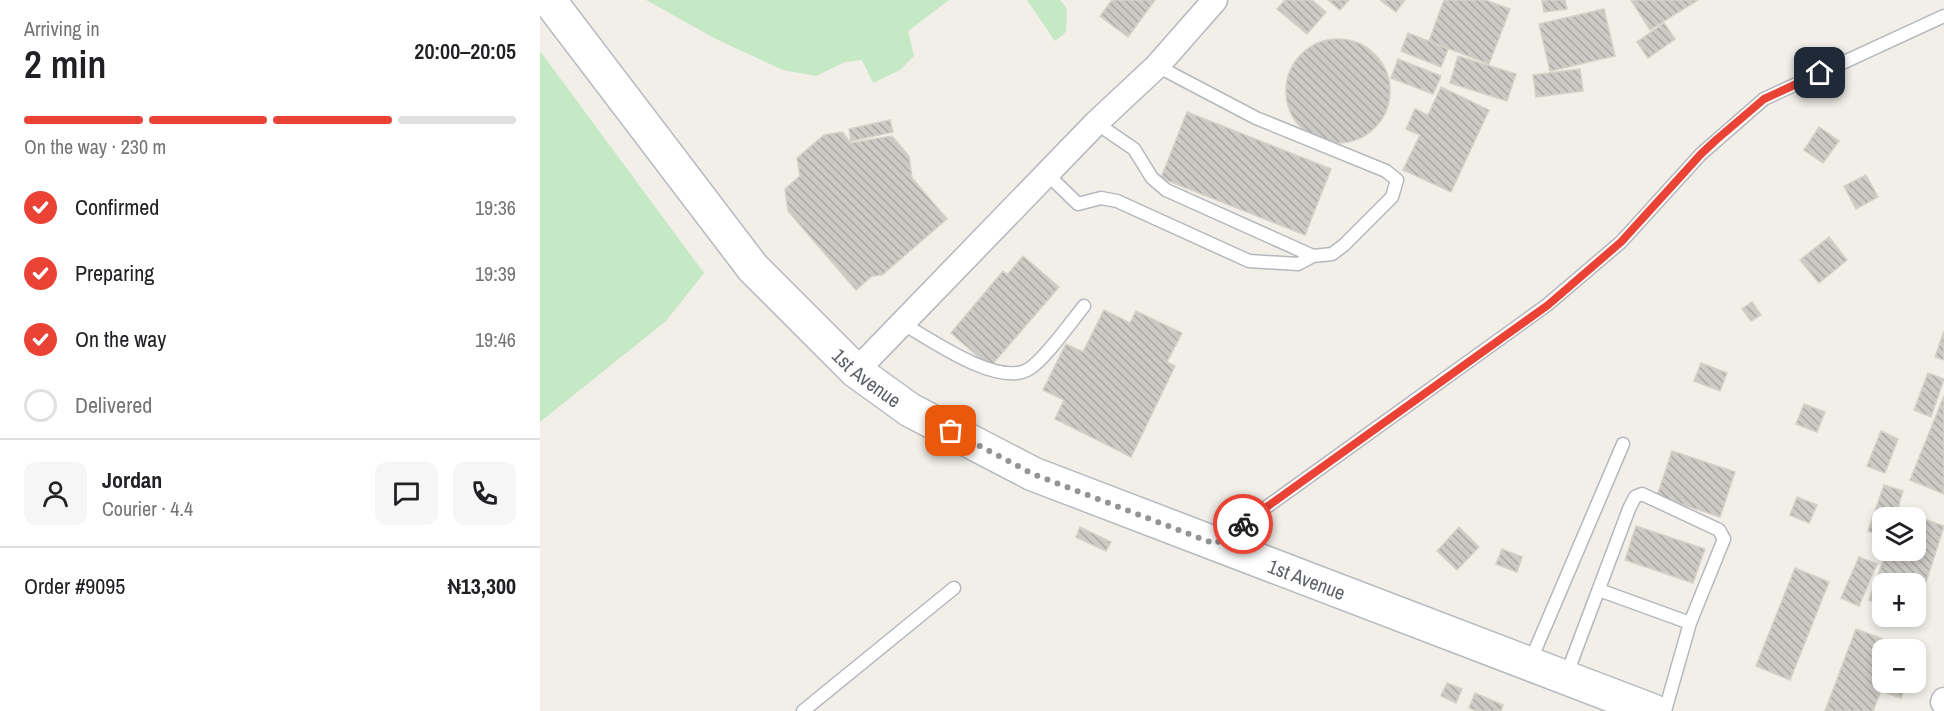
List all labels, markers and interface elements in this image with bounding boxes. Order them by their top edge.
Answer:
text: Arriving in [24,15,100,42]
text: 20:00–20:05 [414,36,516,66]
text: 2 min [24,38,106,90]
pin [1794,47,1845,98]
icon: home [1803,56,1836,89]
text: On the way · 230 m [24,133,166,160]
icon: check [24,191,57,224]
text: Confirmed [75,192,159,222]
text: 19:36 [475,194,516,221]
icon: check [24,257,57,290]
text: Preparing [75,258,154,288]
text: 19:39 [475,260,516,287]
icon: check [24,323,57,356]
text: On the way [75,324,166,354]
text: 19:46 [475,326,516,353]
street label: 1st Avenue [827,342,907,413]
text: Delivered [75,390,152,420]
pin [925,405,976,456]
icon: bag [934,414,967,447]
button: person [24,462,87,525]
button: chat [375,462,438,525]
button: phone [453,462,516,525]
text: Jordan [102,465,162,495]
courier [1213,494,1273,554]
text: Courier · 4.4 [102,495,193,522]
map controls [1872,507,1926,693]
button: layers [1872,507,1926,561]
icon: bike [1227,508,1260,541]
street label: 1st Avenue [1264,552,1350,606]
text: Order #9095 [24,571,125,601]
text: ₦13,300 [448,571,516,601]
button: + [1872,573,1926,627]
button: − [1872,639,1926,693]

